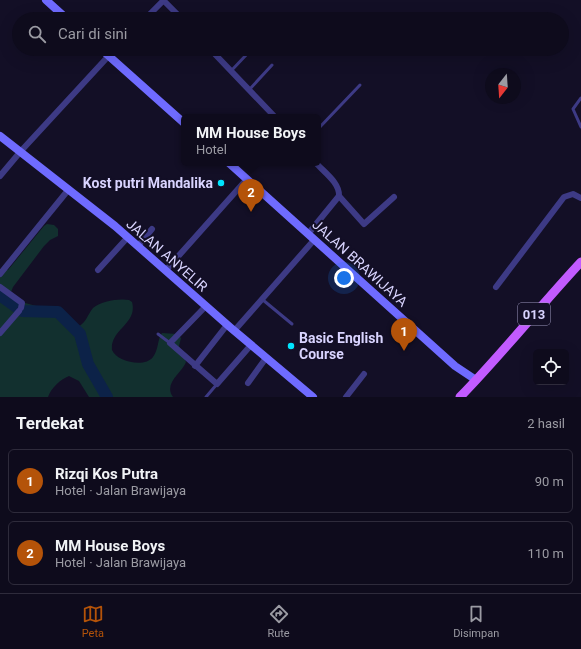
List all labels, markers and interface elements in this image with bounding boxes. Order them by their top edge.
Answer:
search box [12,12,569,56]
icon: search [26,23,48,45]
text: Cari di sini [58,25,128,43]
north arrow [485,68,521,104]
popup [181,114,321,166]
text: MM House Boys [196,124,306,142]
text: Hotel [196,142,227,157]
place label: Kost putri Mandalika [83,175,213,191]
marker: Kost putri Mandalika [216,178,226,188]
pin: 2 [238,179,264,212]
street label: JALAN ANYELIR [123,215,211,295]
street label: JALAN BRAWIJAYA [309,216,411,310]
your location [334,268,354,288]
road number: 013 [518,303,550,325]
pin: 1 [391,318,417,351]
place label: Basic English Course [299,330,383,362]
marker: Basic English Course [286,341,296,351]
map controls [533,349,569,385]
button: locate [533,349,569,385]
text: Terdekat [16,413,84,433]
text: 2 hasil [527,416,565,431]
text: Rizqi Kos Putra [55,465,158,483]
text: 1 [26,474,34,489]
text: 90 m [535,474,564,489]
text: Hotel · Jalan Brawijaya [55,483,186,498]
text: MM House Boys [55,537,165,555]
text: 2 [26,546,34,561]
text: 110 m [527,546,564,561]
text: Hotel · Jalan Brawijaya [55,555,186,570]
tab: Peta [82,603,104,640]
tab: Rute [267,603,290,640]
tab: Disimpan [453,603,499,640]

